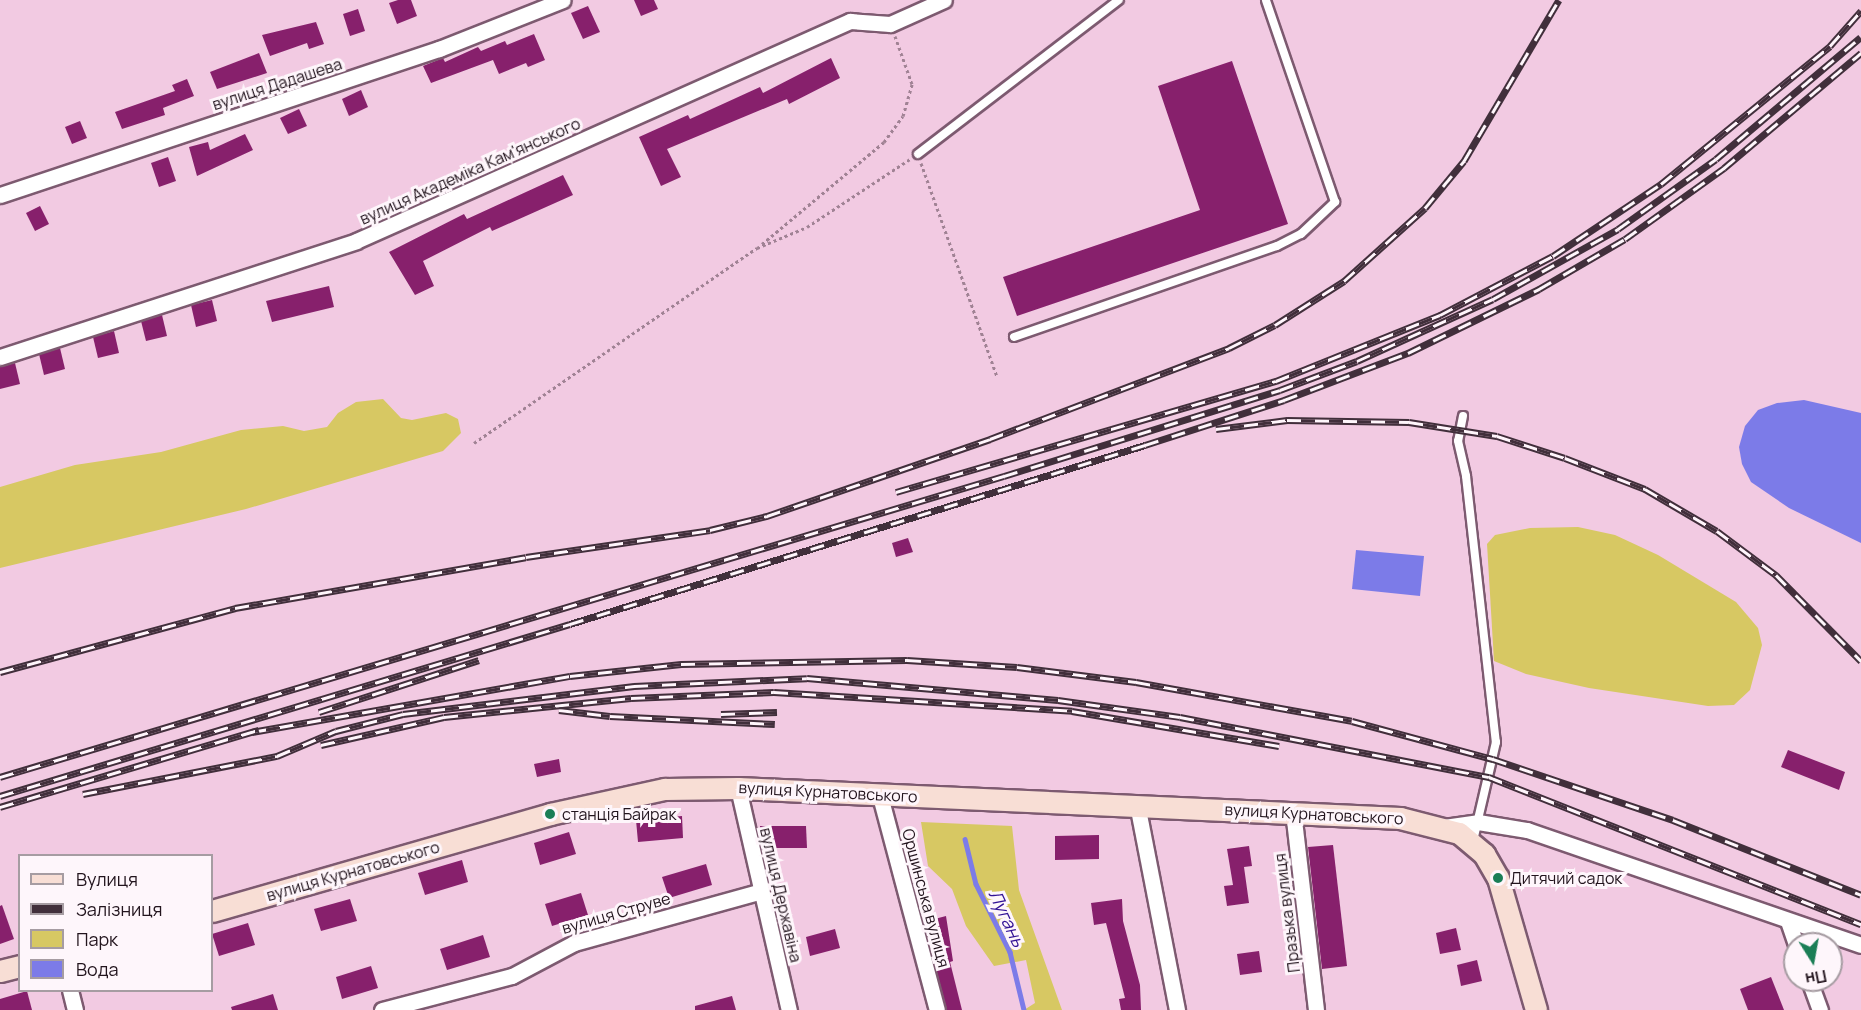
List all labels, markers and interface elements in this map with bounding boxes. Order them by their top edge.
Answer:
street label: вулиця Дадашева [210,54,344,114]
street label: вулиця Академіка Кам'янського [357,114,583,228]
street label: вулиця Курнатовського [738,778,918,806]
street label: вулиця Курнатовського [1224,800,1404,828]
place label: станція Байрак [562,804,676,824]
marker: станція Байрак [543,807,557,821]
street label: вулиця Державіна [756,826,806,964]
street label: Оршинська вулиця [898,827,954,969]
street label: вулиця Курнатовського [264,837,442,905]
street label: Празька вулиця [1270,852,1304,974]
legend [18,854,213,992]
text: Вулиця [76,867,138,891]
place label: Дитячий садок [1510,868,1622,888]
marker: Дитячий садок [1491,871,1505,885]
water label: Лугань [984,886,1030,950]
street label: вулиця Струве [560,888,672,938]
text: Залізниця [76,897,162,921]
text: Парк [76,927,118,951]
north arrow [1783,932,1843,992]
text: Вода [76,957,118,981]
text: Пн [1803,965,1829,991]

